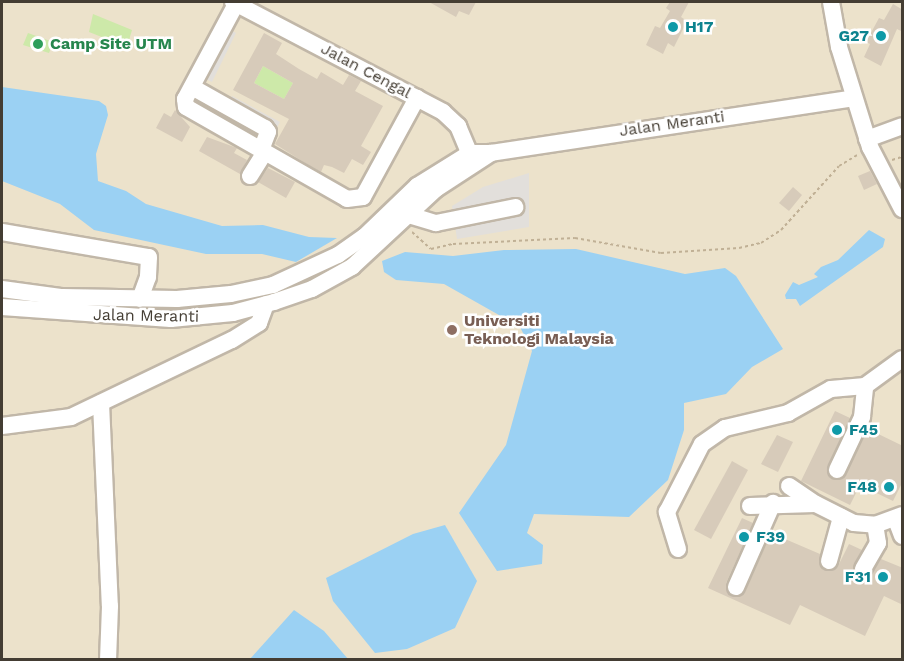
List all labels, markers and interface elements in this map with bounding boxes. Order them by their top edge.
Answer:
place label: H17 [685,17,713,37]
marker: H17 [666,20,680,34]
place label: G27 [838,26,869,46]
marker: G27 [874,29,888,43]
place label: Camp Site UTM [50,34,172,54]
marker: Camp Site UTM [31,37,45,51]
street label: Jalan Cengal [317,39,415,103]
street label: Jalan Meranti [618,107,726,141]
street label: Jalan Meranti [93,305,199,327]
place label: Universiti Teknologi Malaysia [464,311,614,349]
marker: Universiti Teknologi Malaysia [445,323,459,337]
place label: F45 [849,420,878,440]
marker: F45 [830,423,844,437]
place label: F48 [847,477,877,497]
marker: F48 [882,480,896,494]
place label: F39 [756,527,785,547]
marker: F39 [737,530,751,544]
place label: F31 [845,567,871,587]
marker: F31 [876,570,890,584]

